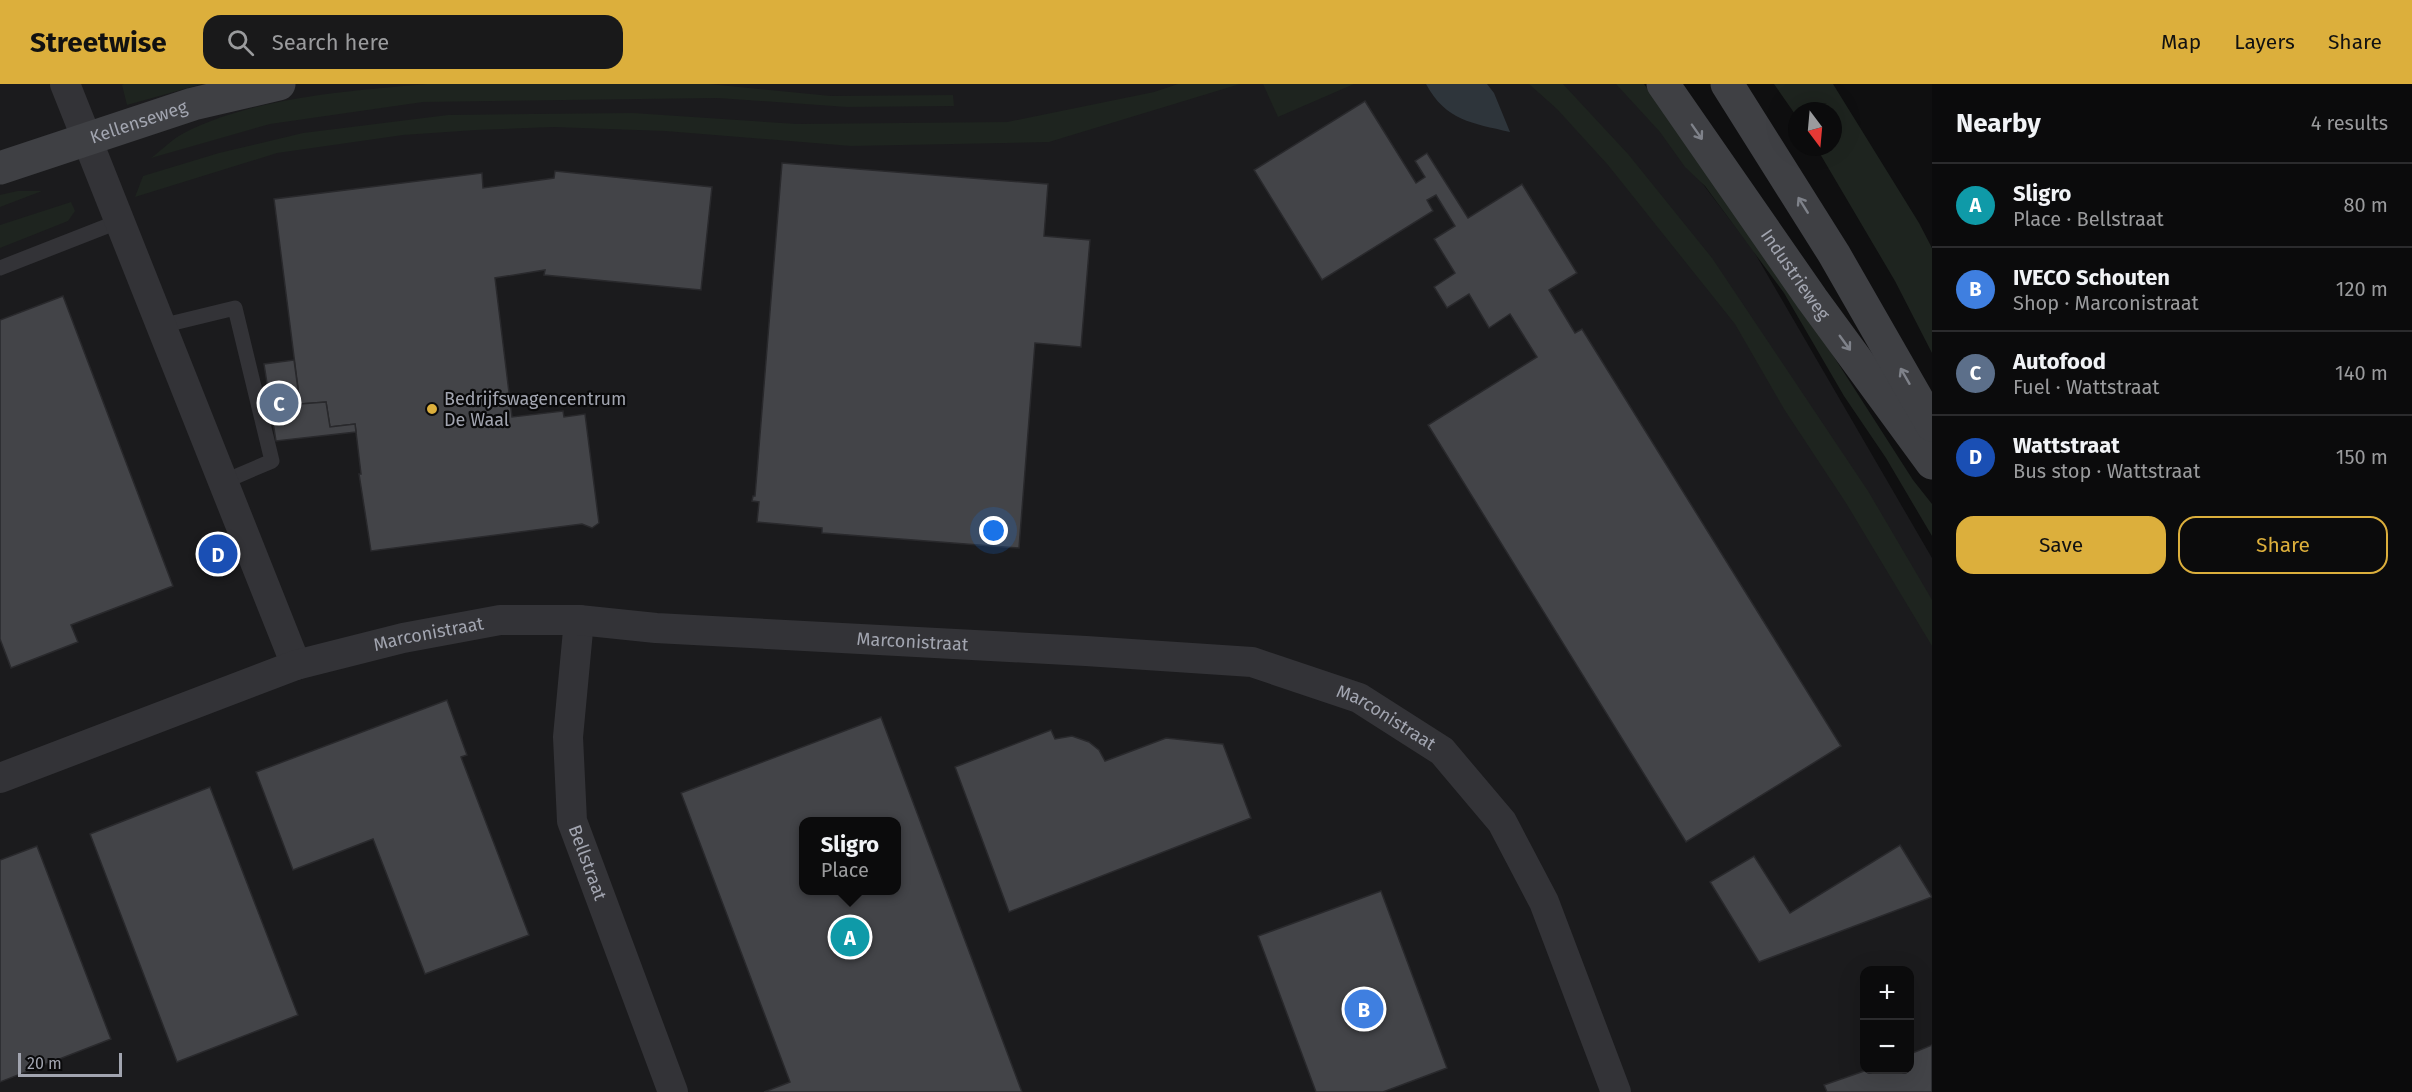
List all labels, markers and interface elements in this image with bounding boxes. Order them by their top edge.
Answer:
search box [203,15,623,69]
text: Streetwise [30,26,167,59]
icon: search [224,26,257,59]
text: Search here [272,29,389,56]
text: Map [2161,29,2201,55]
text: Layers [2234,29,2295,55]
text: Share [2328,29,2382,55]
street label: Kellenseweg [87,95,191,148]
north arrow [1788,102,1842,156]
text: Nearby [1956,108,2041,139]
text: 4 results [2311,111,2388,135]
one-way arrow [1691,123,1703,140]
text: Sligro [2013,180,2071,207]
text: A [1970,193,1981,217]
text: 80 m [2343,193,2388,217]
one-way arrow [1797,197,1809,214]
text: Place · Bellstraat [2013,207,2164,231]
street label: Industrieweg [1756,225,1835,325]
text: IVECO Schouten [2013,264,2170,291]
text: B [1969,277,1982,301]
text: 120 m [2336,277,2388,301]
text: Shop · Marconistraat [2013,291,2199,315]
one-way arrow [1839,335,1851,351]
text: Autofood [2013,348,2106,375]
text: C [1970,361,1981,385]
text: 140 m [2335,361,2388,385]
one-way arrow [1899,368,1911,385]
text: Fuel · Wattstraat [2013,375,2160,399]
pin: C [260,380,298,426]
place label: Bedrijfswagencentrum De Waal [444,388,626,431]
marker: Bedrijfswagencentrum De Waal [425,402,439,416]
text: Wattstraat [2013,432,2120,459]
text: D [1969,445,1982,469]
text: 150 m [2336,445,2388,469]
text: Bus stop · Wattstraat [2013,459,2200,483]
your location [979,516,1008,545]
button: Save [1956,516,2166,574]
button: Share [2178,516,2388,574]
pin: D [198,532,238,576]
street label: Marconistraat [371,612,486,656]
street label: Marconistraat [856,628,969,656]
street label: Marconistraat [1334,680,1440,755]
popup [799,817,901,895]
street label: Bellstraat [563,822,612,904]
text: Sligro [821,831,879,858]
text: Place [821,858,869,882]
pin: A [830,914,870,960]
map controls [1860,966,1914,1074]
button: + [1860,966,1914,1020]
pin: B [1344,986,1384,1032]
button: − [1860,1020,1914,1074]
scale bar [18,1050,122,1078]
text: 20 m [27,1054,62,1073]

